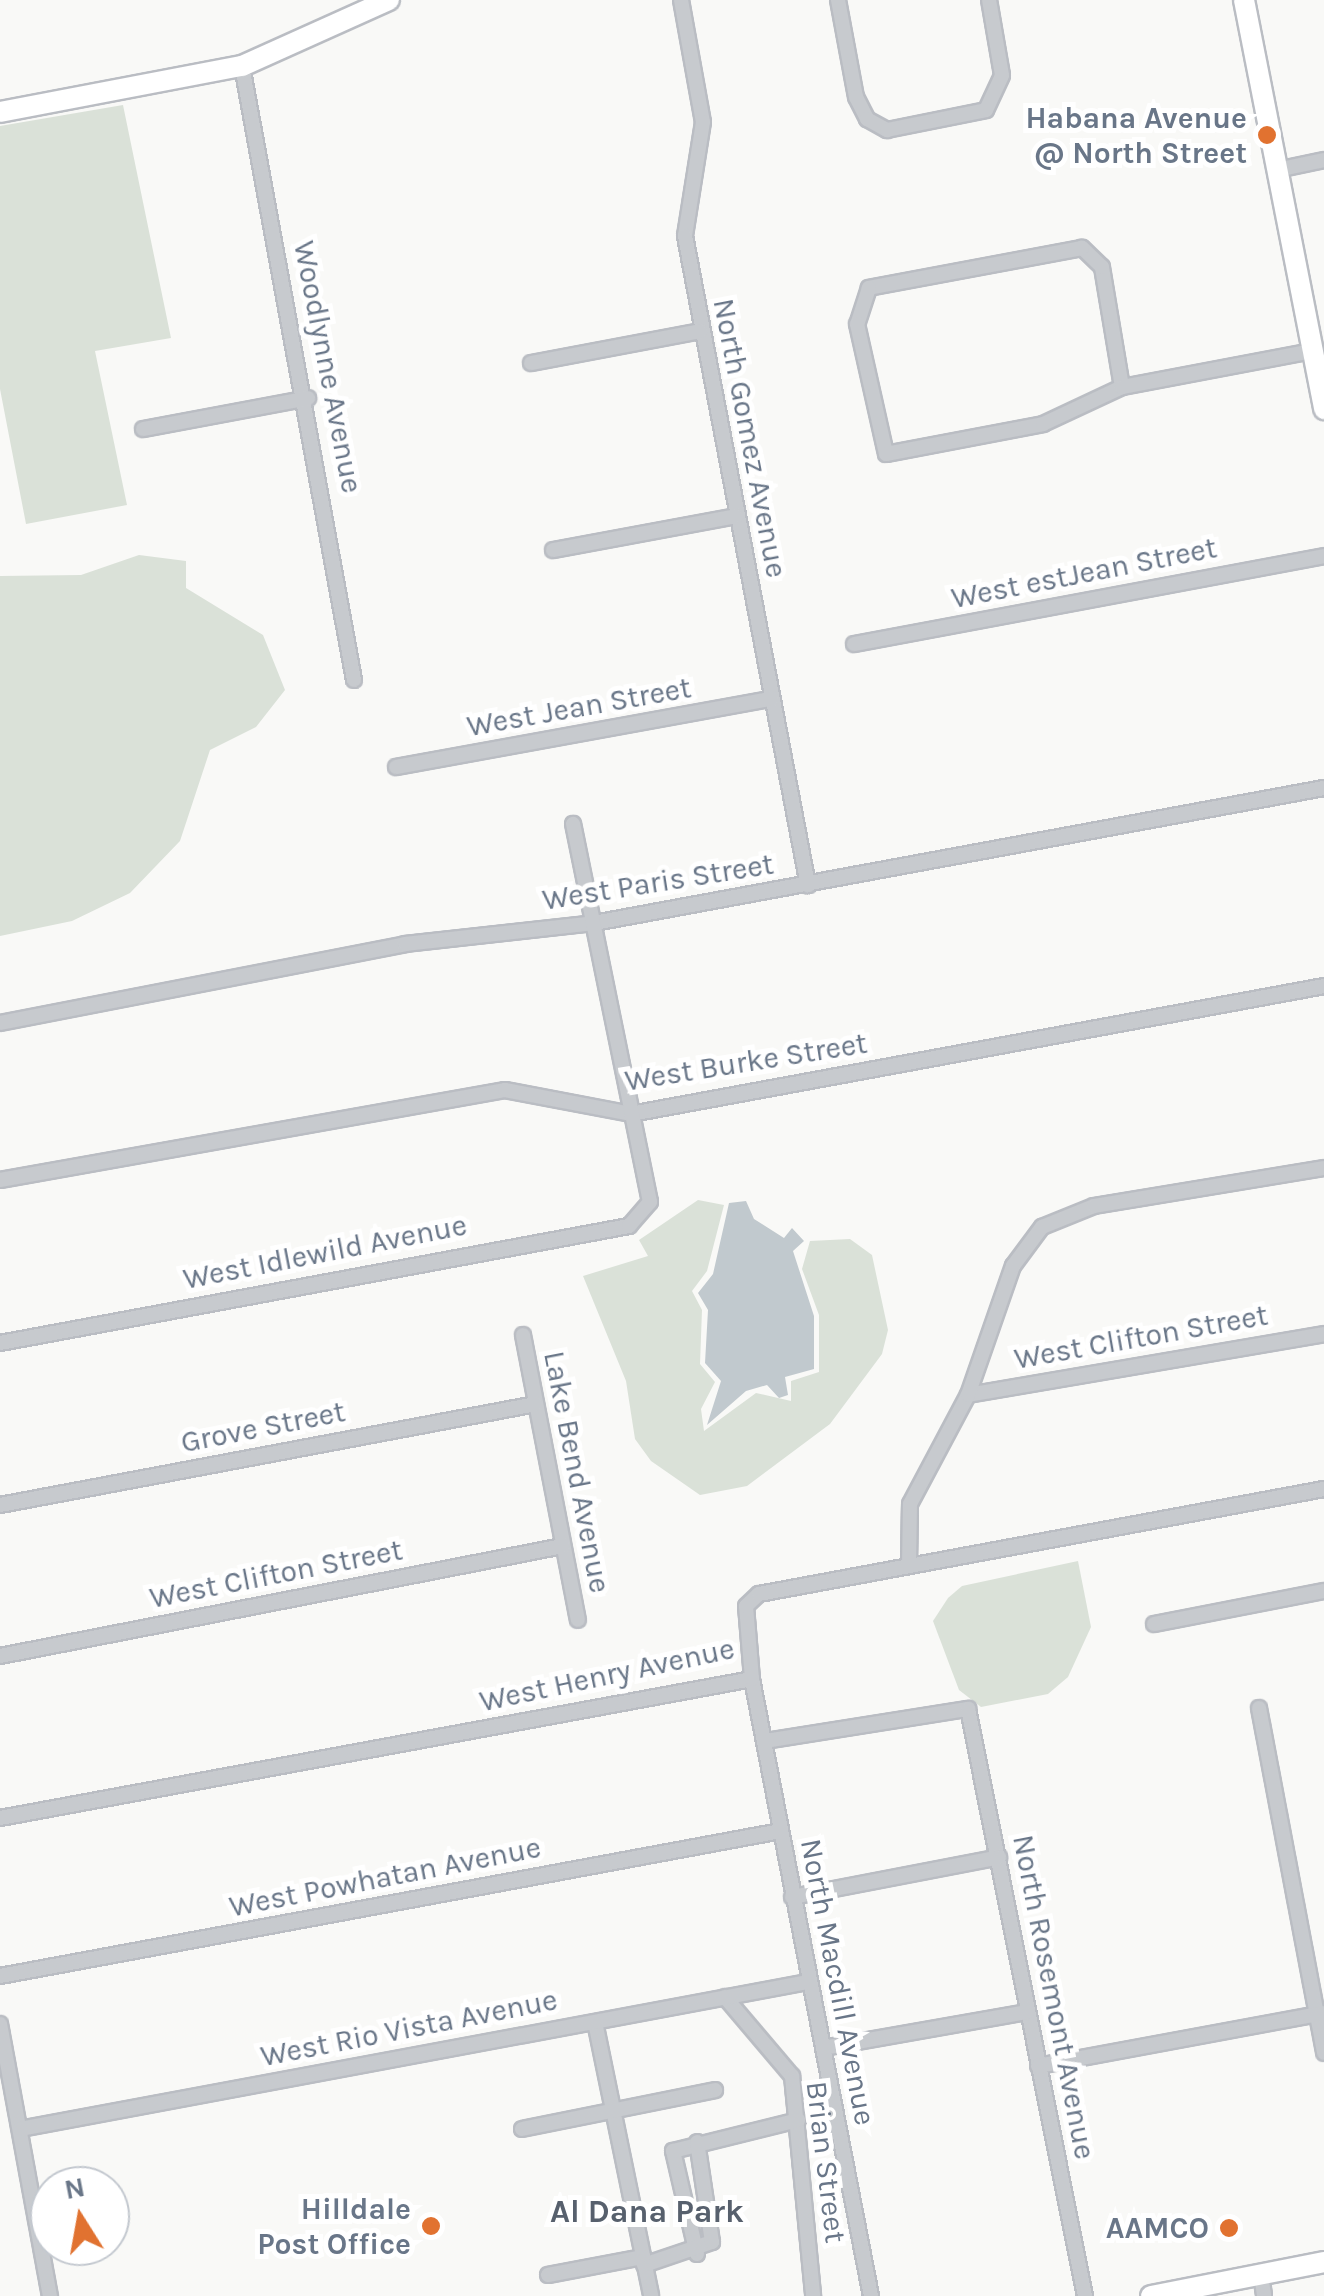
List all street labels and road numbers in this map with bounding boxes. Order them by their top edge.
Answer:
street label: Woodlynne Avenue [286,238,370,496]
street label: North Gomez Avenue [705,295,795,581]
street label: West estJean Street [948,530,1220,616]
street label: West Jean Street [464,670,694,744]
street label: West Paris Street [540,846,776,918]
street label: West Burke Street [622,1025,870,1099]
street label: West Idlewild Avenue [180,1207,470,1297]
street label: West Clifton Street [1011,1297,1271,1377]
street label: Lake Bend Avenue [536,1348,618,1596]
street label: Grove Street [178,1393,348,1461]
street label: West Clifton Street [147,1532,405,1616]
street label: West Henry Avenue [476,1630,738,1720]
street label: West Powhatan Avenue [226,1829,544,1925]
street label: North Rosemont Avenue [1005,1832,1103,2162]
street label: North Macdill Avenue [793,1836,883,2128]
street label: West Rio Vista Avenue [258,1982,560,2074]
street label: Brian Street [798,2079,854,2245]

